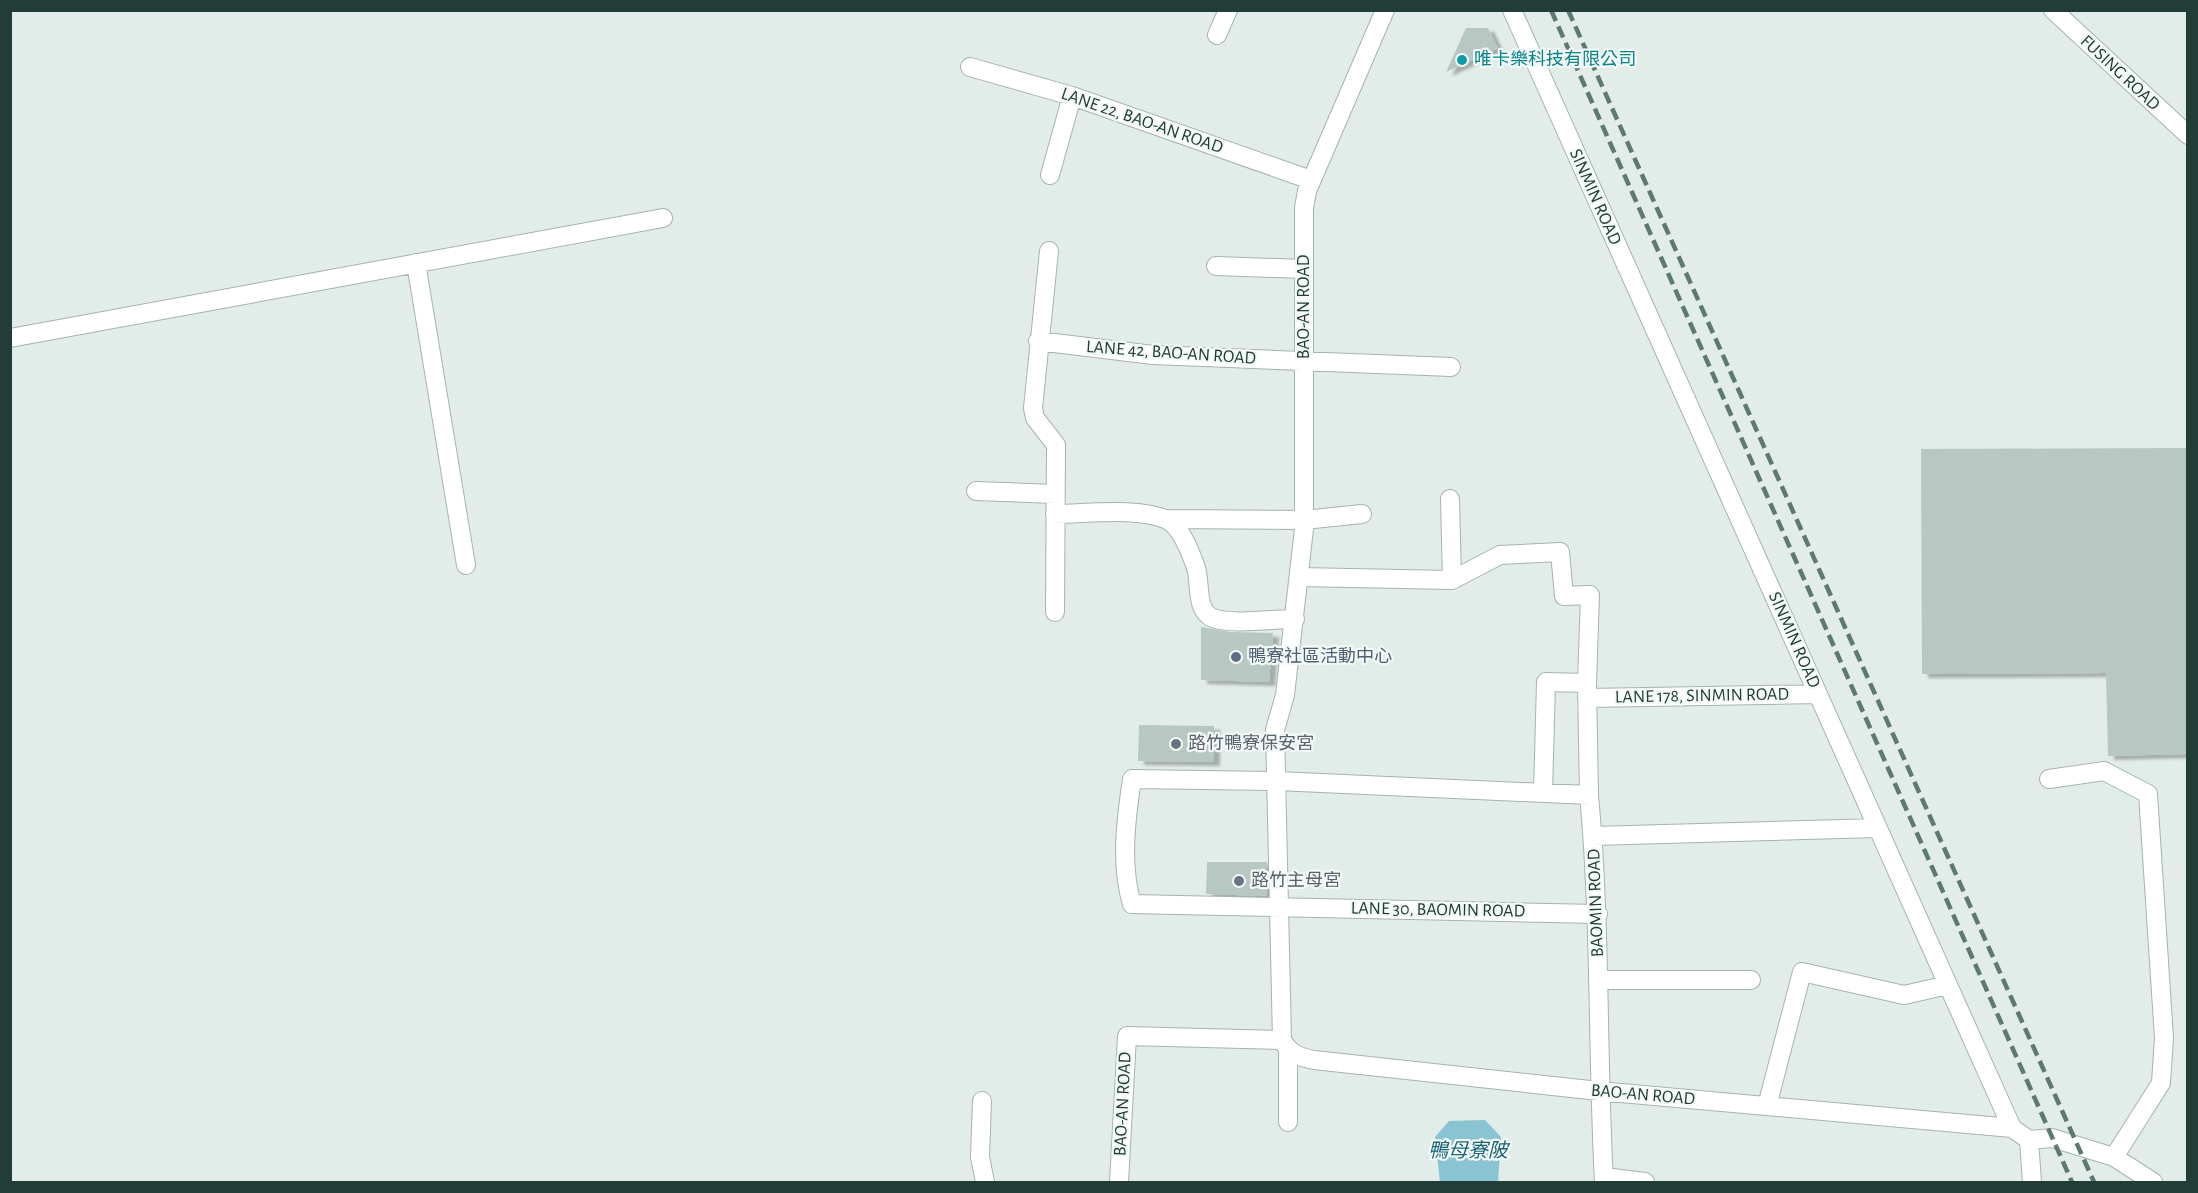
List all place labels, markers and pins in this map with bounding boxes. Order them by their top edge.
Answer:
place label: 唯卡樂科技有限公司 [1474,49,1636,69]
marker: 唯卡樂科技有限公司 [1455,53,1469,67]
place label: 鴨寮社區活動中心 [1248,646,1392,666]
marker: 鴨寮社區活動中心 [1229,650,1243,664]
place label: 路竹鴨寮保安宮 [1188,733,1314,753]
marker: 路竹鴨寮保安宮 [1169,737,1183,751]
place label: 路竹主母宮 [1251,870,1341,890]
marker: 路竹主母宮 [1232,874,1246,888]

